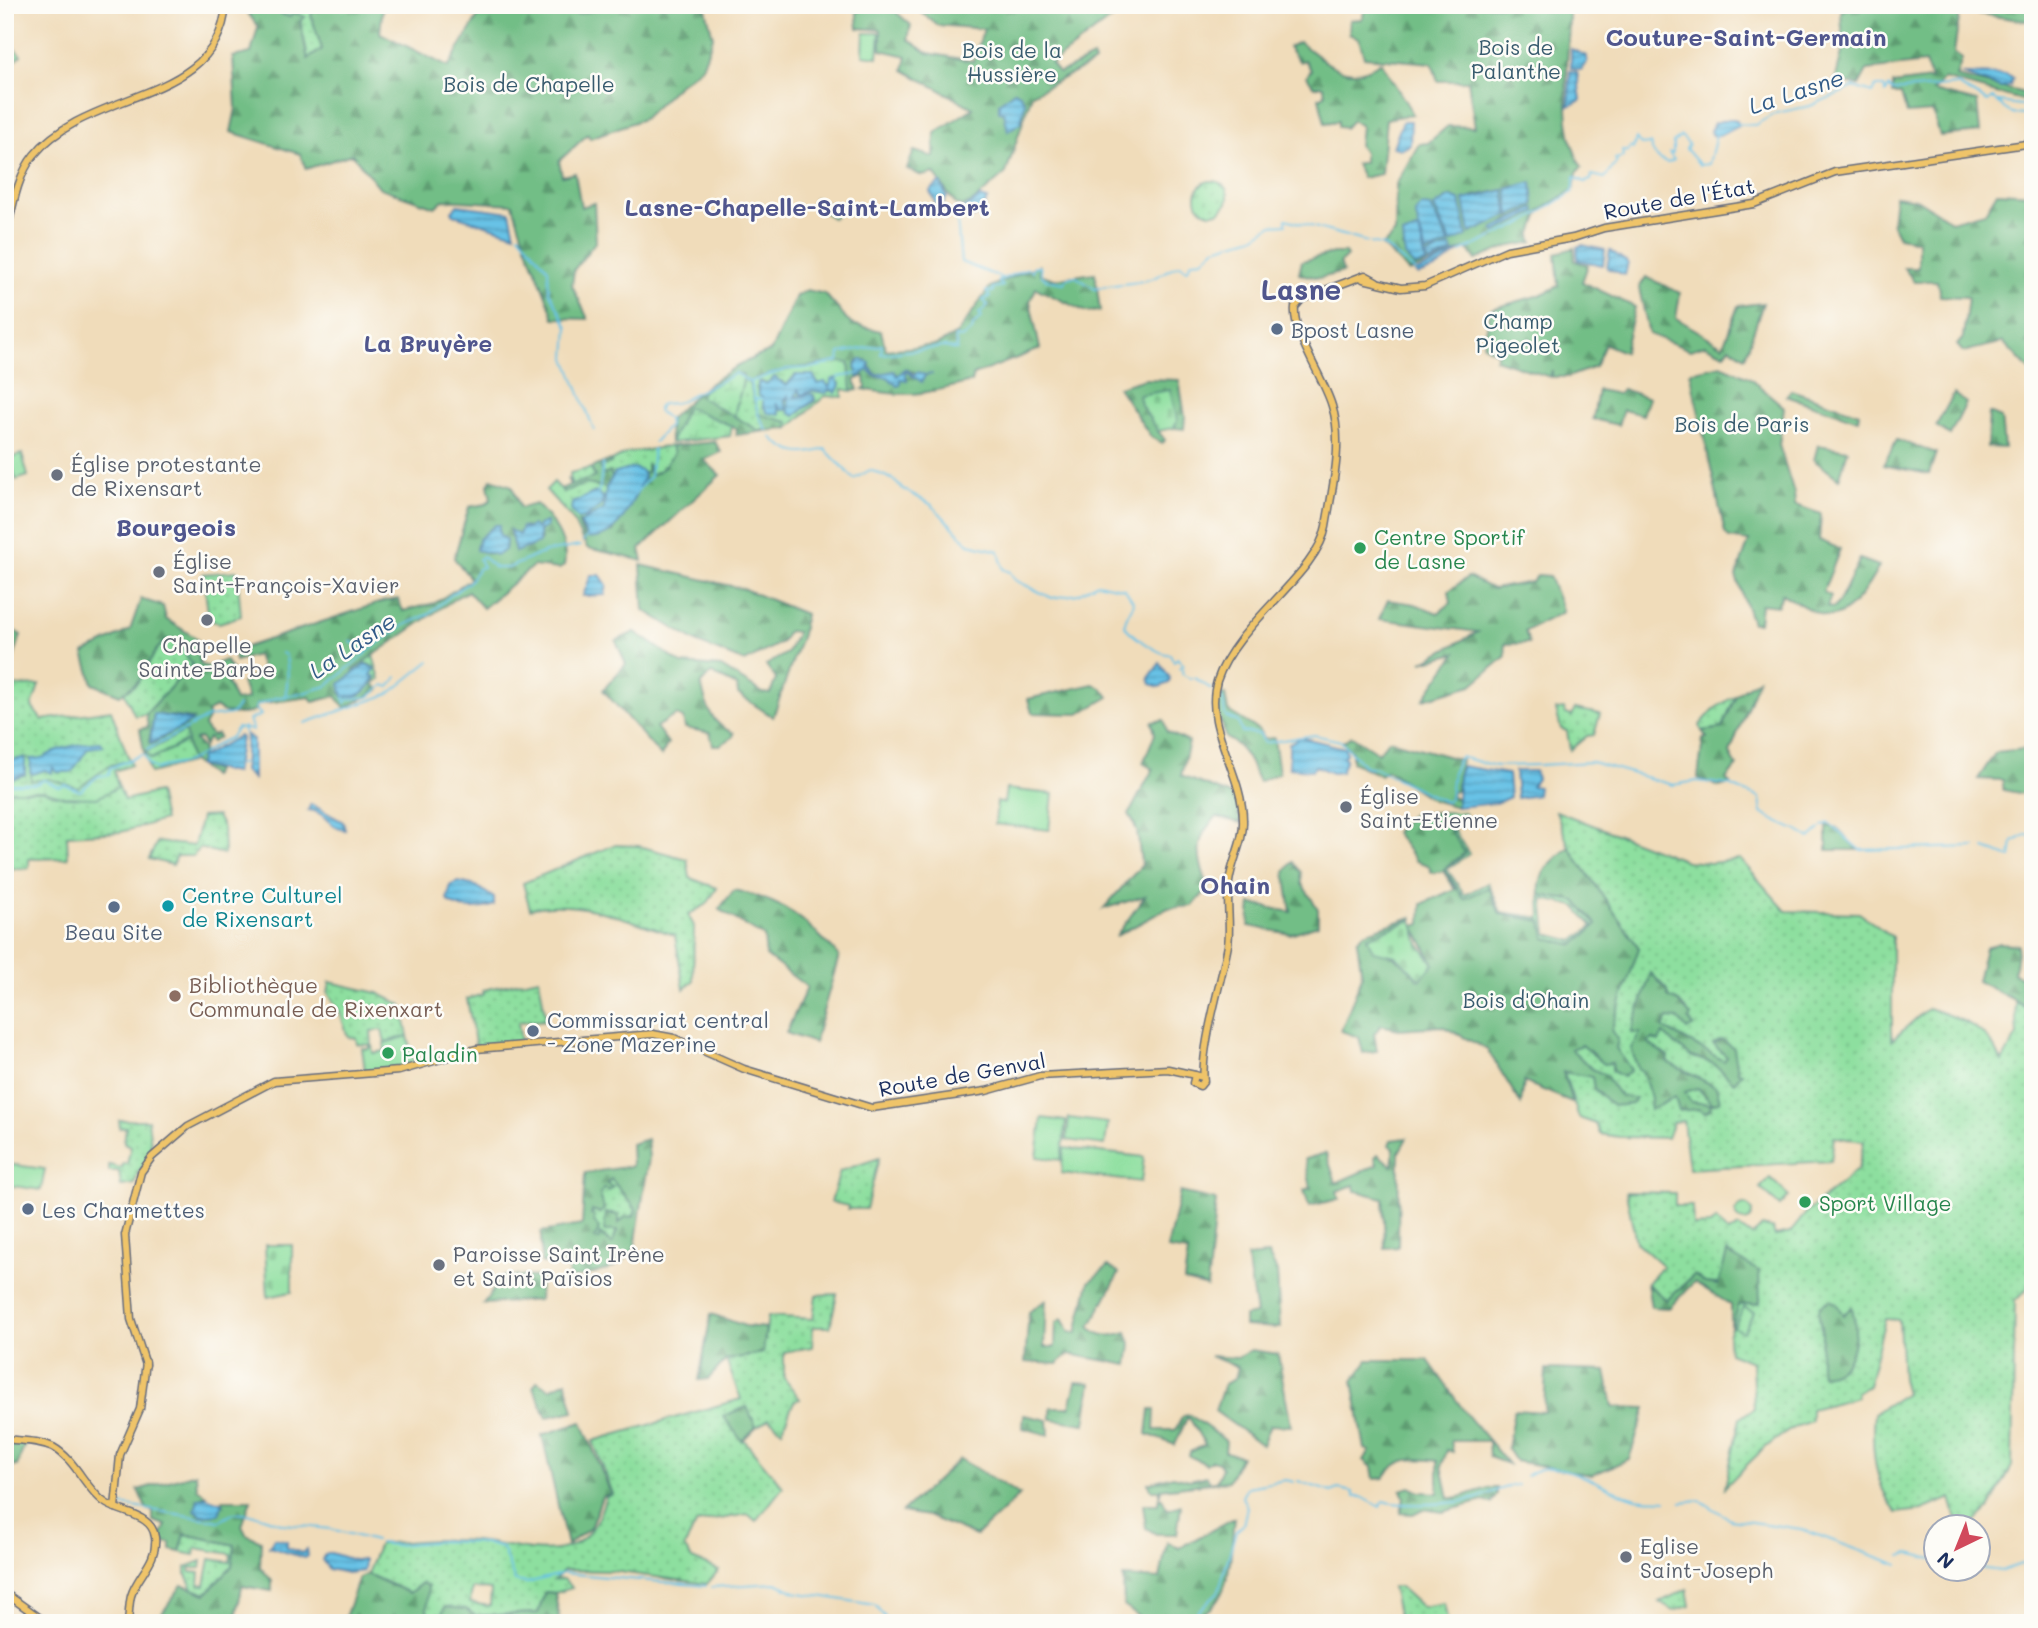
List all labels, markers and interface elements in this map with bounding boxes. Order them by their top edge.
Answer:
district label: Couture-Saint-Germain [1606,21,1886,52]
park label: Bois de Palanthe [1471,33,1561,84]
park label: Bois de la Hussière [962,36,1062,87]
water label: La Lasne [1745,62,1847,120]
park label: Bois de Chapelle [443,70,615,97]
street label: Route de l'État [1601,171,1757,225]
district label: Lasne-Chapelle-Saint-Lambert [624,191,990,222]
district label: Lasne [1261,271,1341,307]
park label: Champ Pigeolet [1476,307,1560,358]
place label: Bpost Lasne [1291,316,1415,343]
marker: Bpost Lasne [1269,321,1285,337]
district label: La Bruyère [364,328,492,358]
park label: Bois de Paris [1675,410,1809,437]
place label: Église protestante de Rixensart [71,450,261,501]
marker: Église protestante de Rixensart [49,467,65,483]
district label: Bourgeois [116,511,236,542]
place label: Centre Sportif de Lasne [1374,523,1526,574]
marker: Centre Sportif de Lasne [1352,540,1368,556]
place label: Église Saint-François-Xavier [173,547,399,598]
marker: Église Saint-François-Xavier [151,564,167,580]
water label: La Lasne [303,605,401,685]
marker: Chapelle Sainte-Barbe [199,612,215,628]
place label: Chapelle Sainte-Barbe [138,631,276,682]
place label: Église Saint-Etienne [1360,782,1498,833]
marker: Église Saint-Etienne [1338,799,1354,815]
district label: Ohain [1200,869,1270,900]
place label: Centre Culturel de Rixensart [182,881,342,932]
marker: Centre Culturel de Rixensart [160,898,176,914]
marker: Beau Site [106,899,122,915]
place label: Beau Site [65,918,163,945]
place label: Bibliothèque Communale de Rixenxart [189,971,443,1022]
park label: Bois d'Ohain [1463,986,1589,1013]
marker: Bibliothèque Communale de Rixenxart [167,988,183,1004]
place label: Commissariat central - Zone Mazerine [547,1006,769,1057]
marker: Commissariat central - Zone Mazerine [525,1023,541,1039]
place label: Paladin [402,1040,478,1067]
marker: Paladin [380,1045,396,1061]
street label: Route de Genval [876,1046,1048,1102]
place label: Sport Village [1819,1189,1951,1216]
marker: Sport Village [1797,1194,1813,1210]
place label: Les Charmettes [42,1196,205,1223]
marker: Les Charmettes [20,1201,36,1217]
place label: Paroisse Saint Irène et Saint Païsios [453,1240,665,1291]
marker: Paroisse Saint Irène et Saint Païsios [431,1257,447,1273]
north arrow [1923,1512,1993,1582]
place label: Eglise Saint-Joseph [1640,1532,1773,1583]
text: N [1931,1547,1959,1575]
marker: Eglise Saint-Joseph [1618,1549,1634,1565]

